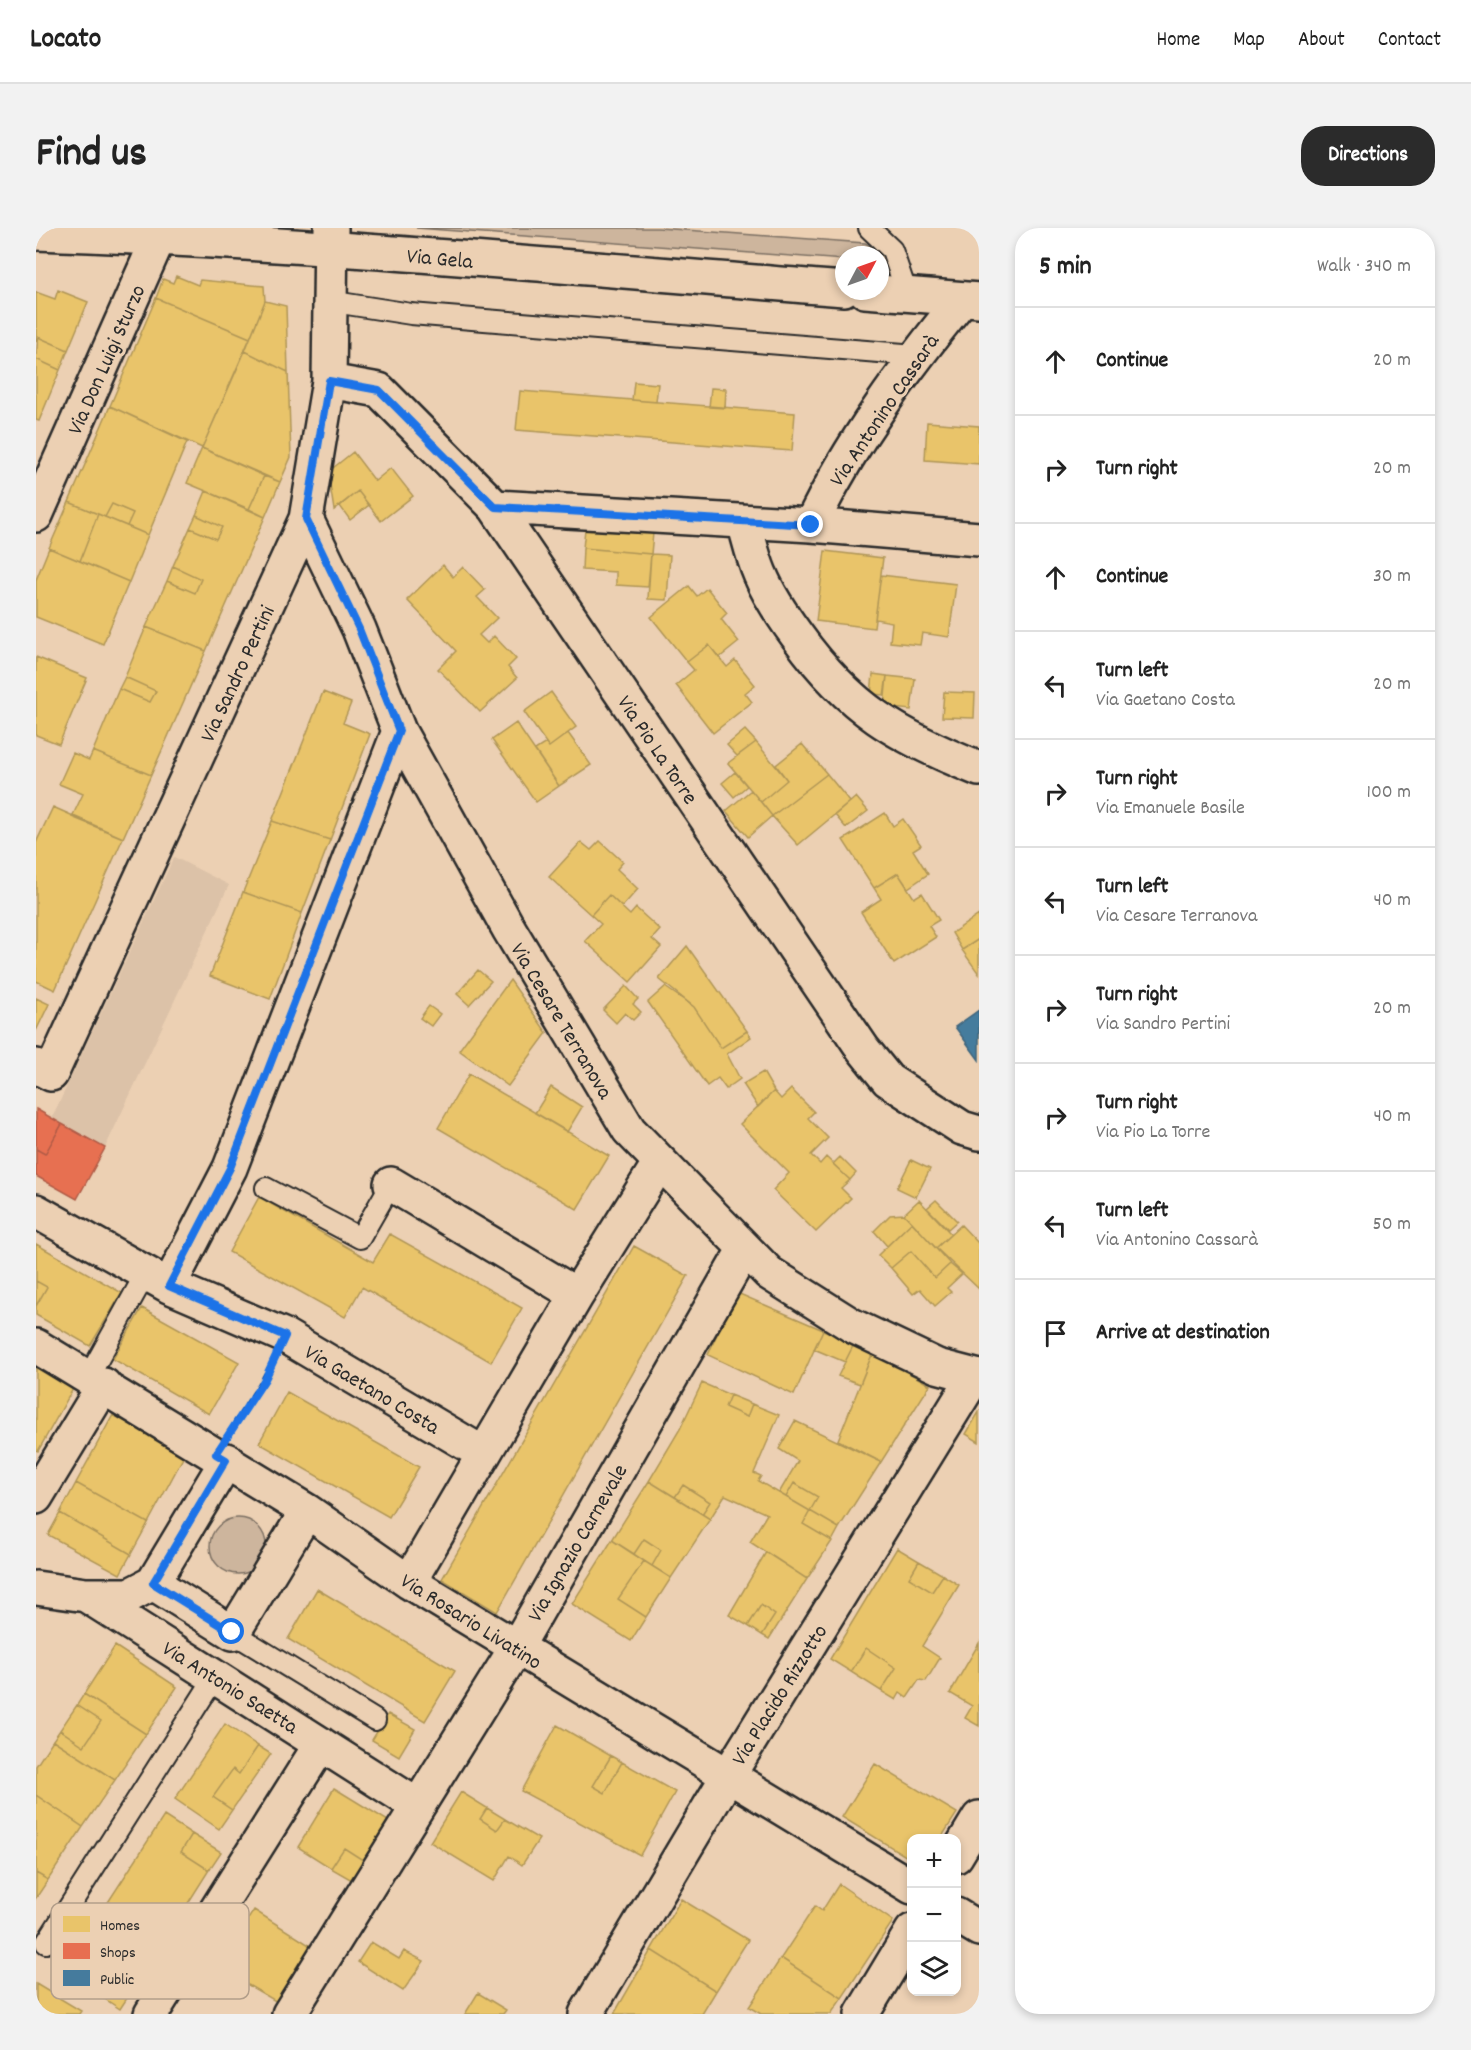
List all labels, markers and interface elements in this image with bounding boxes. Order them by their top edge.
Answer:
text: Locato [30,21,101,61]
text: Home [1156,26,1200,56]
text: Map [1233,26,1265,56]
text: About [1298,26,1345,56]
text: Contact [1378,26,1441,56]
text: Find us [36,126,147,186]
button: Directions [1301,126,1435,186]
street label: Via Gela [405,242,475,279]
north arrow [835,246,889,300]
text: 5 min [1039,249,1092,286]
text: Walk · 340 m [1317,253,1411,281]
street label: Via Don Luigi Sturzo [61,281,155,440]
street label: Via Antonino Cassarà [823,328,949,494]
icon: ahead [1039,345,1072,378]
text: Continue [1096,346,1168,377]
text: 20 m [1373,347,1411,375]
icon: right [1039,453,1072,486]
text: Turn right [1096,454,1178,485]
text: 20 m [1373,455,1411,483]
route end [797,511,823,537]
icon: ahead [1039,561,1072,594]
text: Continue [1096,562,1168,593]
text: 30 m [1373,563,1411,591]
street label: Via Sandro Pertini [194,601,284,748]
text: Turn left [1096,656,1168,687]
icon: left [1039,669,1072,702]
text: 20 m [1373,671,1411,699]
text: Via Gaetano Costa [1096,687,1235,715]
street label: Via Pio La Torre [608,690,704,812]
text: Turn right [1096,764,1178,795]
icon: right [1039,777,1072,810]
text: 100 m [1367,779,1411,807]
text: Via Emanuele Basile [1096,795,1245,823]
text: Turn left [1096,872,1168,903]
icon: left [1039,885,1072,918]
text: 40 m [1373,887,1411,915]
text: Via Cesare Terranova [1096,903,1257,931]
street label: Via Cesare Terranova [501,938,619,1106]
text: Turn right [1096,980,1178,1011]
icon: right [1039,993,1072,1026]
text: 20 m [1373,995,1411,1023]
text: Via Sandro Pertini [1096,1011,1230,1039]
text: Turn right [1096,1088,1178,1119]
icon: right [1039,1101,1072,1134]
text: 40 m [1373,1103,1411,1131]
text: Via Pio La Torre [1096,1119,1210,1147]
text: Turn left [1096,1196,1168,1227]
icon: left [1039,1209,1072,1242]
text: 50 m [1373,1211,1411,1239]
text: Via Antonino Cassarà [1096,1227,1258,1255]
icon: arrive [1039,1317,1072,1350]
text: Arrive at destination [1096,1318,1270,1349]
street label: Via Gaetano Costa [298,1338,445,1444]
street label: Via Ignazio Carnevale [521,1459,637,1628]
street label: Via Rosario Livatino [393,1567,547,1679]
route start [218,1618,244,1644]
street label: Via Placido Rizzotto [725,1619,837,1772]
street label: Via Antonio Saetta [155,1635,304,1744]
map controls [907,1834,961,1996]
button: + [907,1834,961,1888]
button: − [907,1888,961,1942]
legend [51,1903,249,1999]
text: Homes [100,1915,140,1938]
text: Shops [100,1942,136,1965]
button: layers [907,1942,961,1996]
text: Public [100,1969,134,1992]

